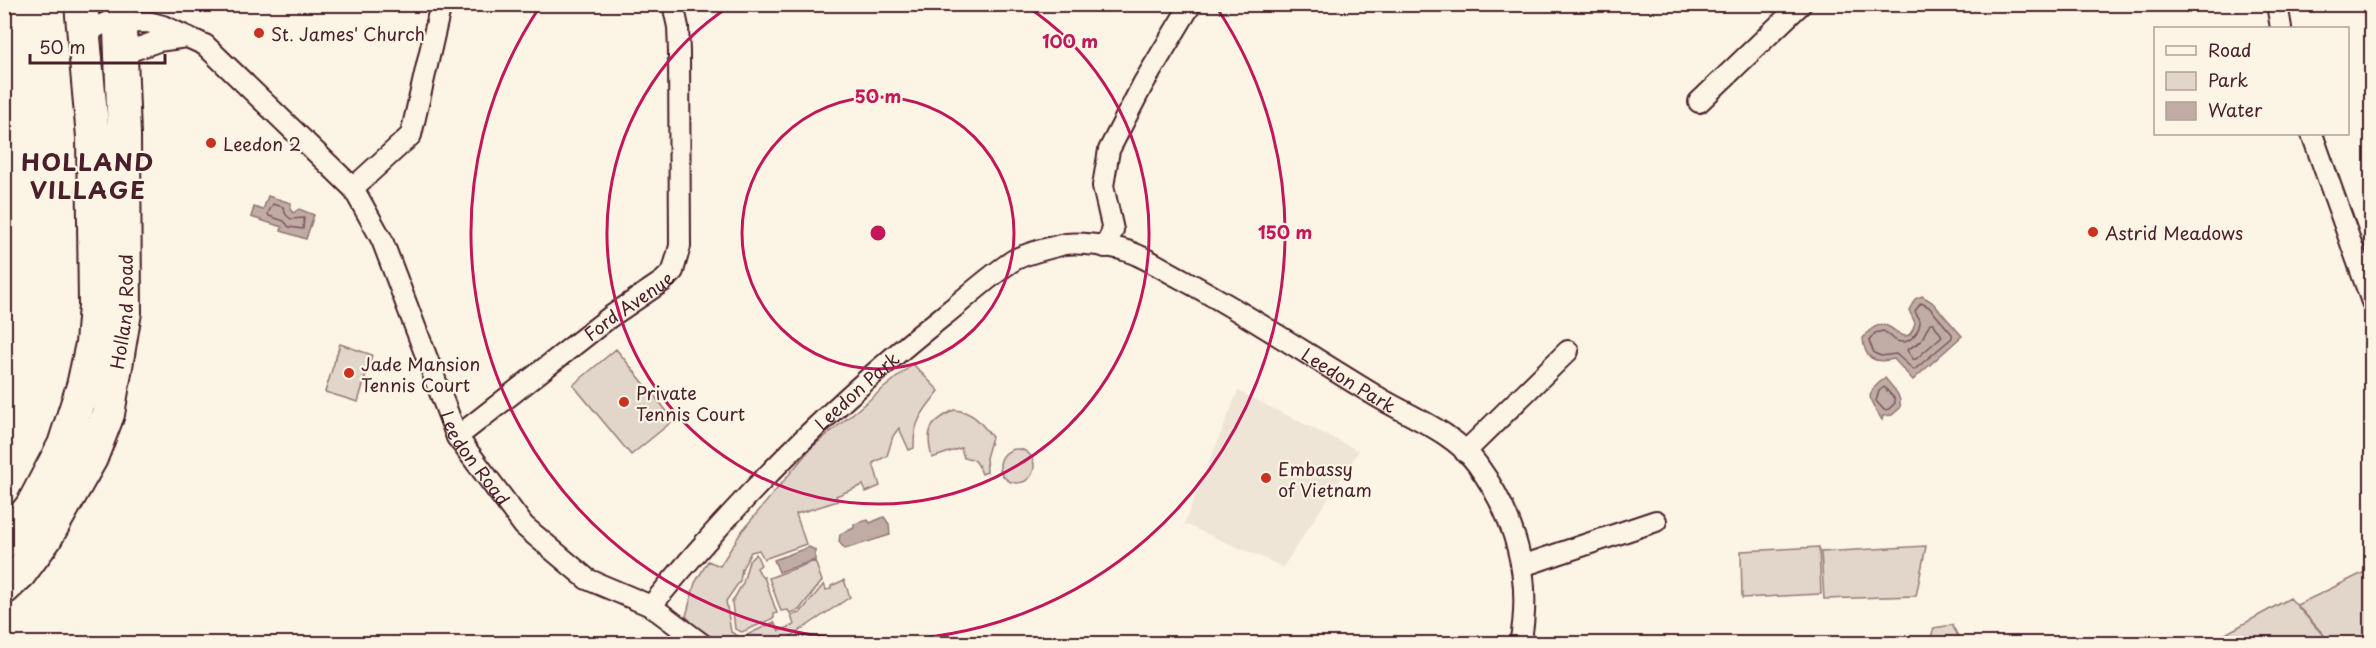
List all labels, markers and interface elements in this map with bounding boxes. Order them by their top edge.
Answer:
place label: St. James' Church [271,20,425,47]
marker: St. James' Church [252,26,266,40]
scale bar [30,27,165,65]
text: 100 m [1042,27,1098,54]
legend [2154,27,2349,135]
text: 50 m [39,33,86,60]
text: Road [2208,36,2252,63]
text: Park [2208,66,2248,93]
text: 50 m [855,82,901,109]
text: Water [2208,96,2263,123]
place label: Leedon 2 [223,130,301,157]
marker: Leedon 2 [204,136,218,150]
district label: HOLLAND VILLAGE [21,143,155,207]
text: 150 m [1258,218,1312,245]
place label: Astrid Meadows [2105,219,2243,246]
centre of rings [868,223,888,243]
marker: Astrid Meadows [2086,225,2100,239]
street label: Holland Road [102,254,139,371]
street label: Ford Avenue [577,264,680,347]
street label: Leedon Park [1297,340,1401,418]
street label: Leedon Park [808,345,904,436]
place label: Jade Mansion Tennis Court [361,350,480,398]
marker: Jade Mansion Tennis Court [342,366,356,380]
place label: Private Tennis Court [636,379,745,427]
marker: Private Tennis Court [617,395,631,409]
street label: Leedon Road [435,406,517,511]
place label: Embassy of Vietnam [1278,455,1372,503]
marker: Embassy of Vietnam [1259,471,1273,485]

